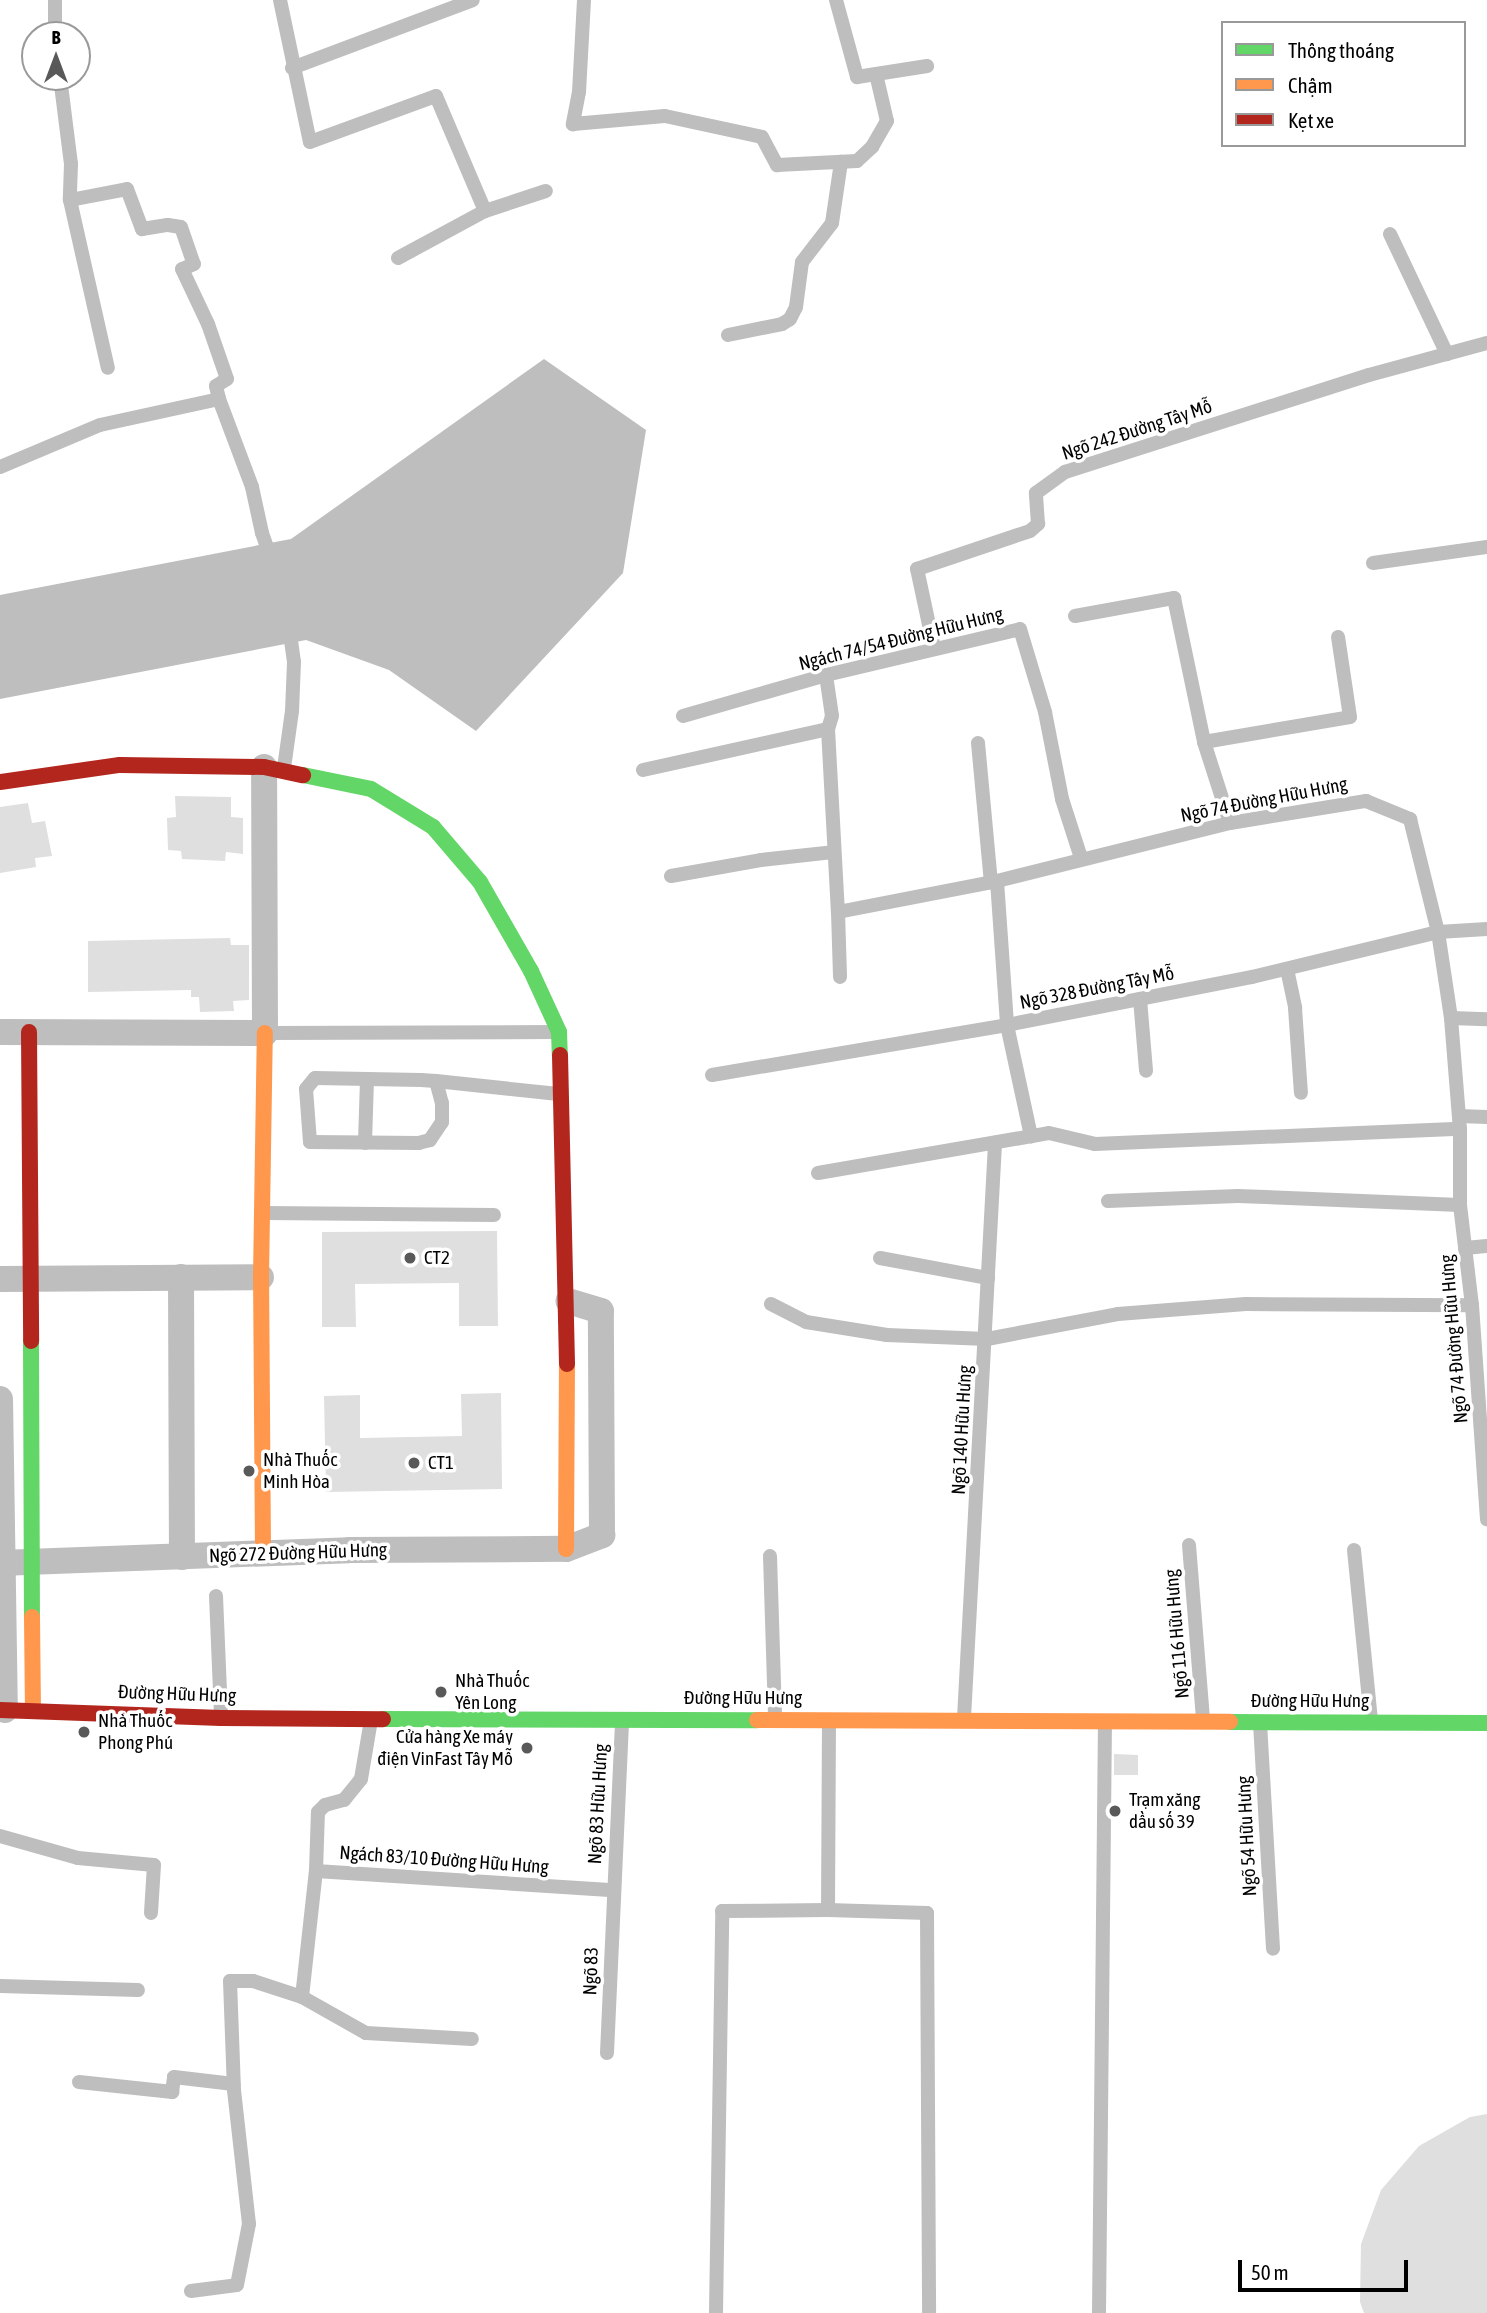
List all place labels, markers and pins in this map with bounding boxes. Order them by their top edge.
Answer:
place label: CT2 [424,1247,450,1269]
marker: CT2 [402,1250,418,1266]
place label: Nhà Thuốc Minh Hòa [263,1449,337,1493]
place label: CT1 [428,1452,454,1474]
marker: CT1 [406,1455,422,1471]
marker: Nhà Thuốc Minh Hòa [241,1463,257,1479]
place label: Nhà Thuốc Yên Long [455,1670,529,1714]
marker: Nhà Thuốc Yên Long [433,1684,449,1700]
place label: Nhà Thuốc Phong Phú [98,1710,173,1754]
marker: Nhà Thuốc Phong Phú [76,1724,92,1740]
place label: Cửa hàng Xe máy điện VinFast Tây Mỗ [377,1726,513,1770]
marker: Cửa hàng Xe máy điện VinFast Tây Mỗ [519,1740,535,1756]
place label: Trạm xăng dầu số 39 [1129,1789,1200,1833]
marker: Trạm xăng dầu số 39 [1107,1803,1123,1819]

